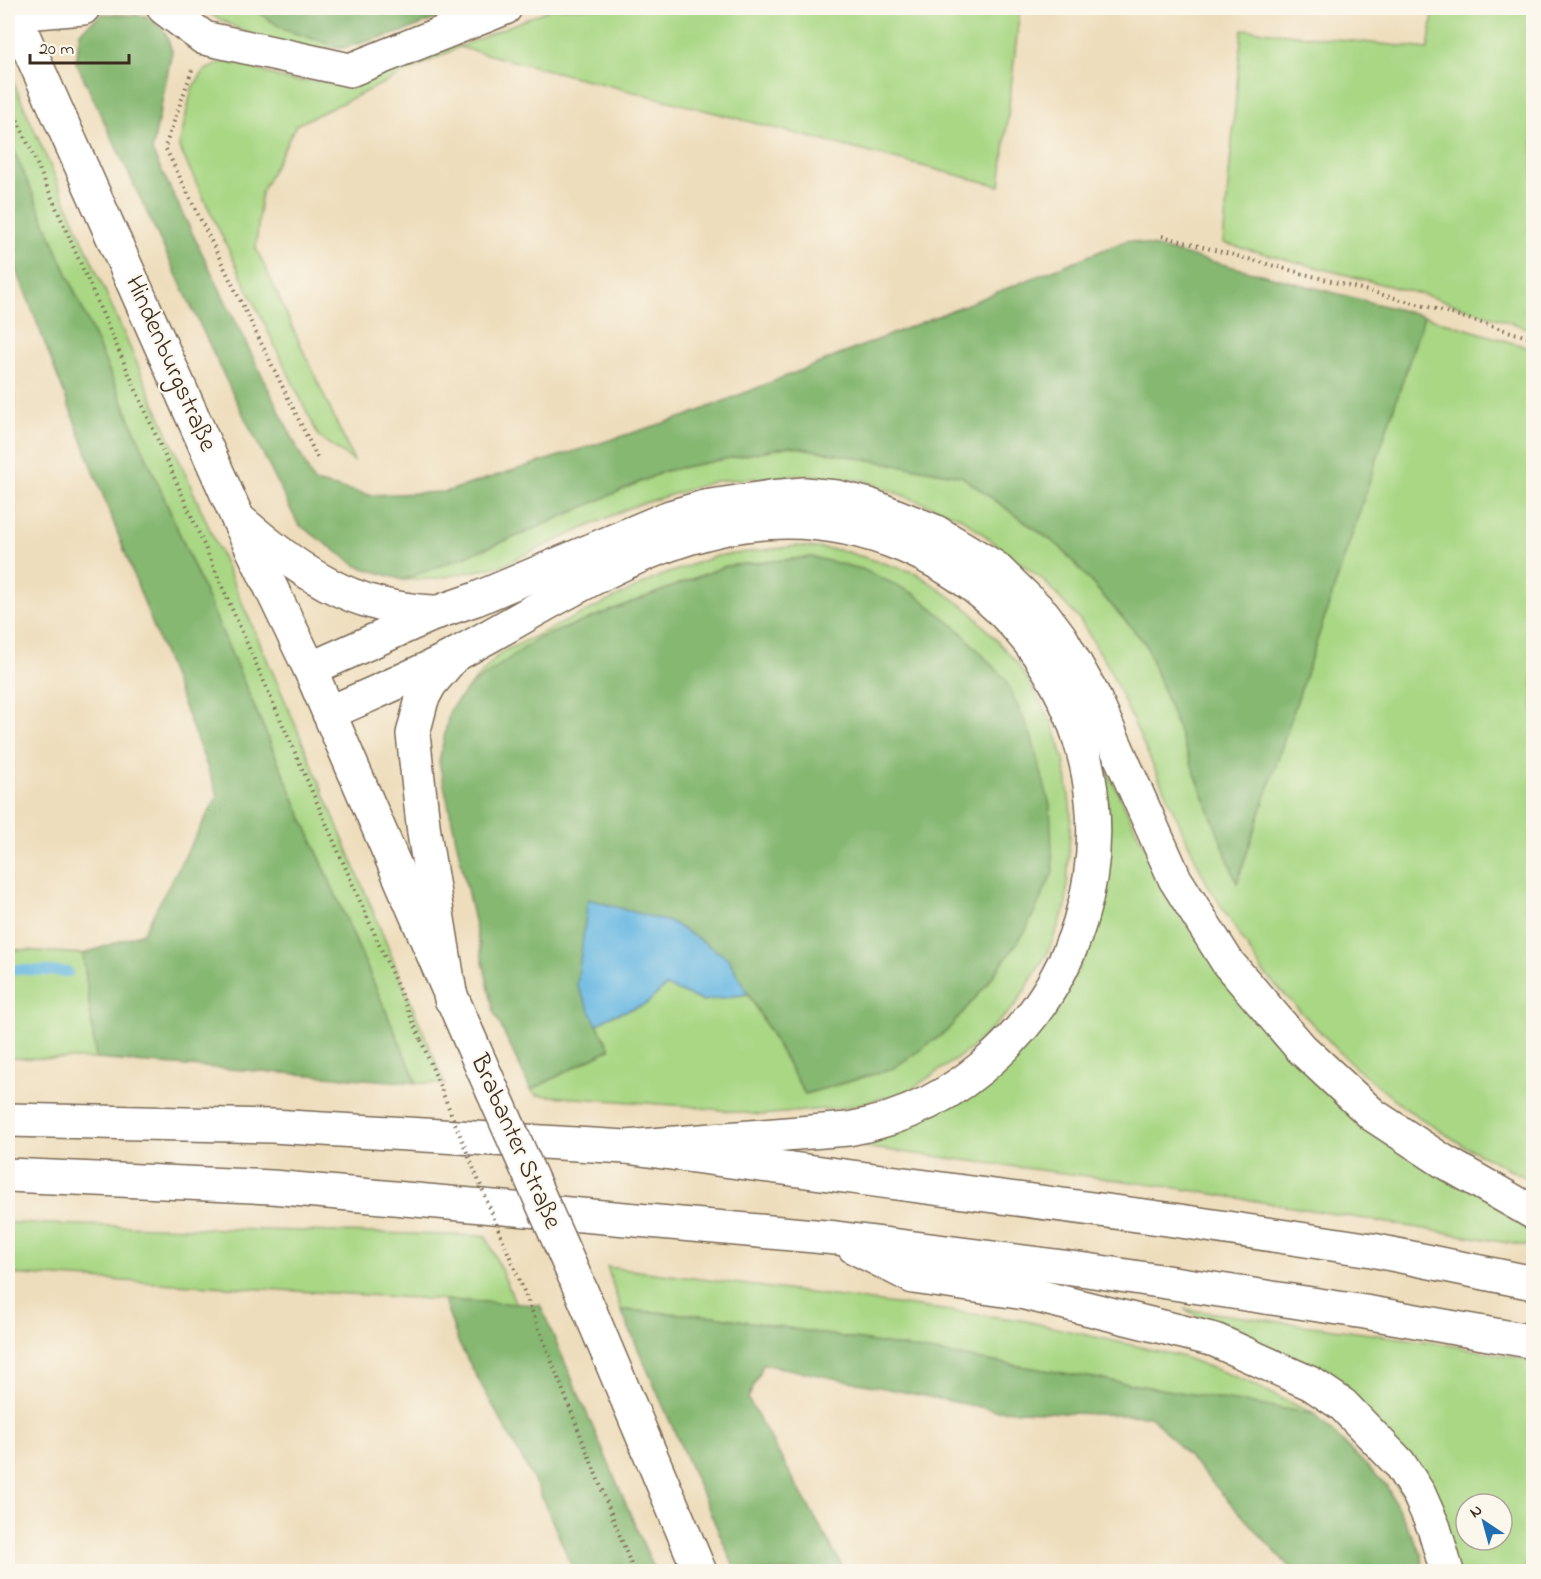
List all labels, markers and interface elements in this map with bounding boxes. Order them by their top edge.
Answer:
scale bar [30,27,129,65]
text: 20 m [39,37,74,63]
street label: Hindenburgstraße [114,270,226,459]
street label: Brabanter Straße [459,1048,571,1236]
north arrow [1454,1492,1514,1552]
text: N [1465,1498,1488,1524]

